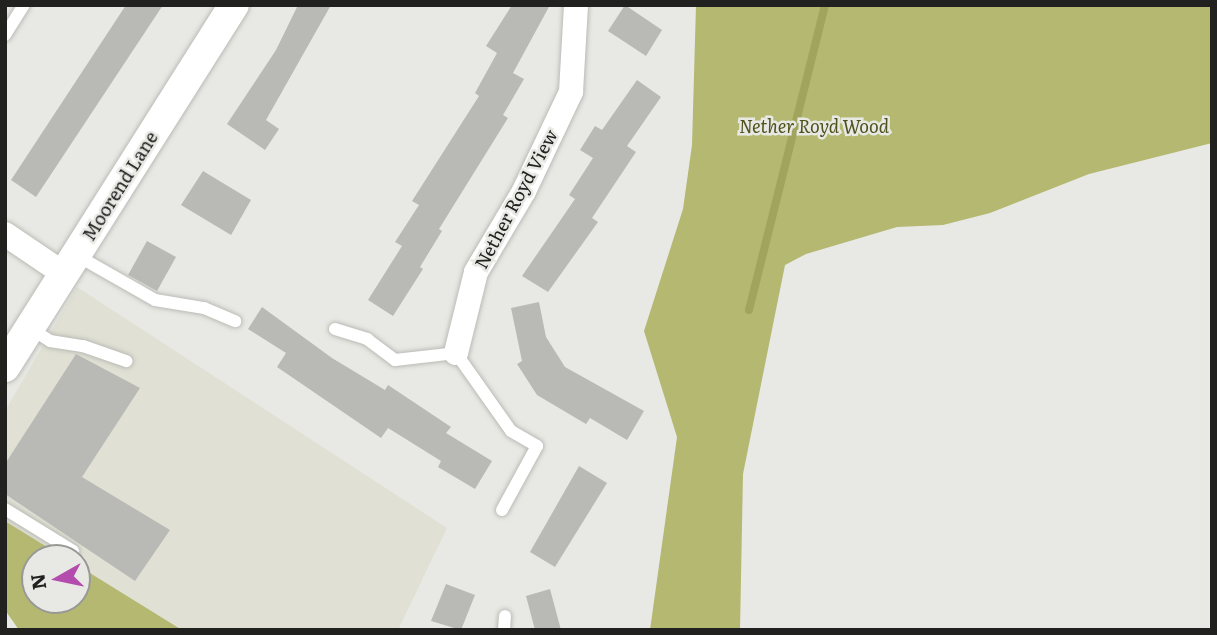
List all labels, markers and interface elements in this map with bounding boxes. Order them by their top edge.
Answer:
park label: Nether Royd Wood [739,115,889,137]
street label: Nether Royd View [470,126,562,272]
street label: Moorend Lane [78,127,162,245]
north arrow [21,544,91,614]
text: N [22,572,52,592]

